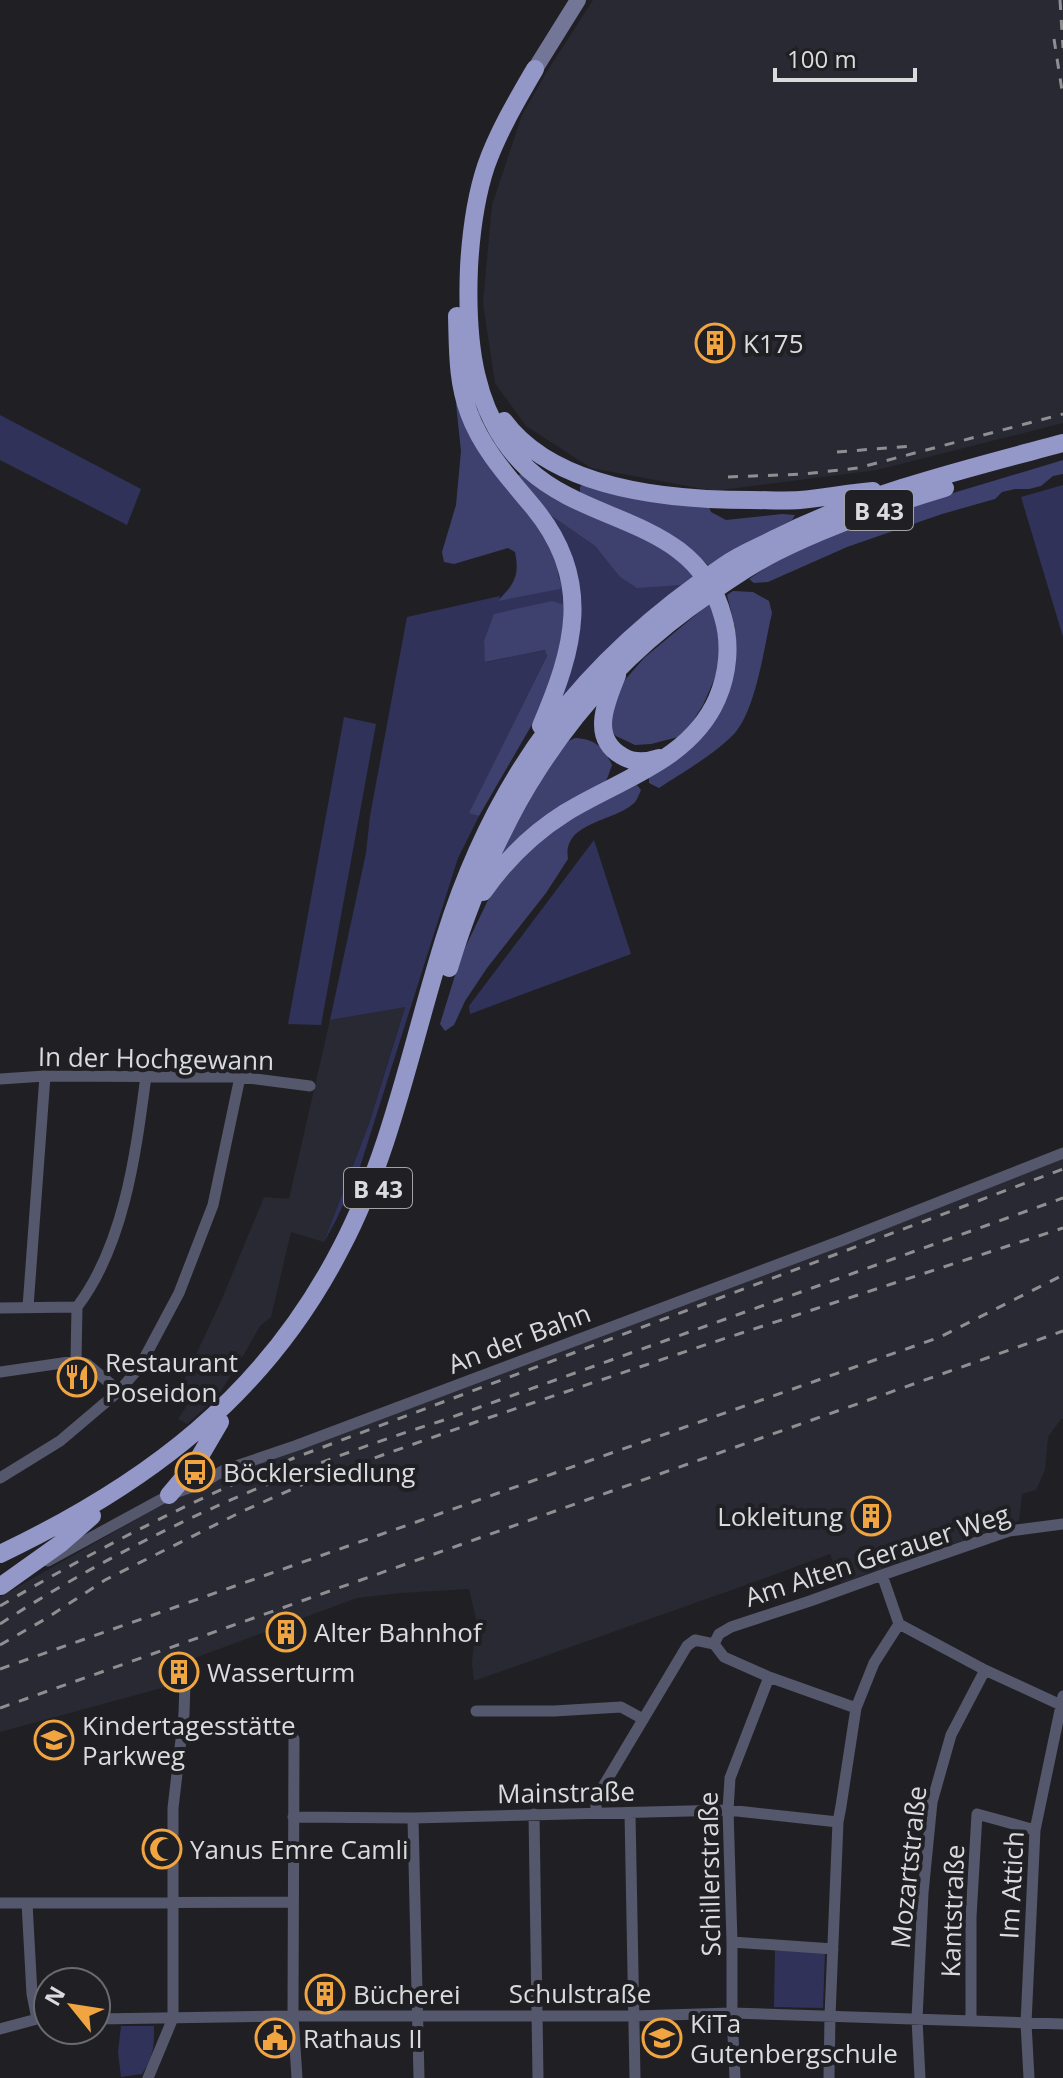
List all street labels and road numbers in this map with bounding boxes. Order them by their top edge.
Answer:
road number: B 43 [845,490,913,530]
street label: In der Hochgewann [38,1038,274,1078]
road number: B 43 [344,1168,412,1208]
street label: An der Bahn [442,1294,596,1382]
street label: Am Alten Gerauer Weg [740,1495,1014,1615]
street label: Mainstraße [497,1773,635,1811]
street label: Mozartstraße [882,1784,934,1950]
street label: Schillerstraße [690,1791,728,1957]
street label: Im Attich [990,1830,1032,1940]
street label: Kantstraße [932,1844,972,1978]
street label: Schulstraße [509,1975,651,2011]

